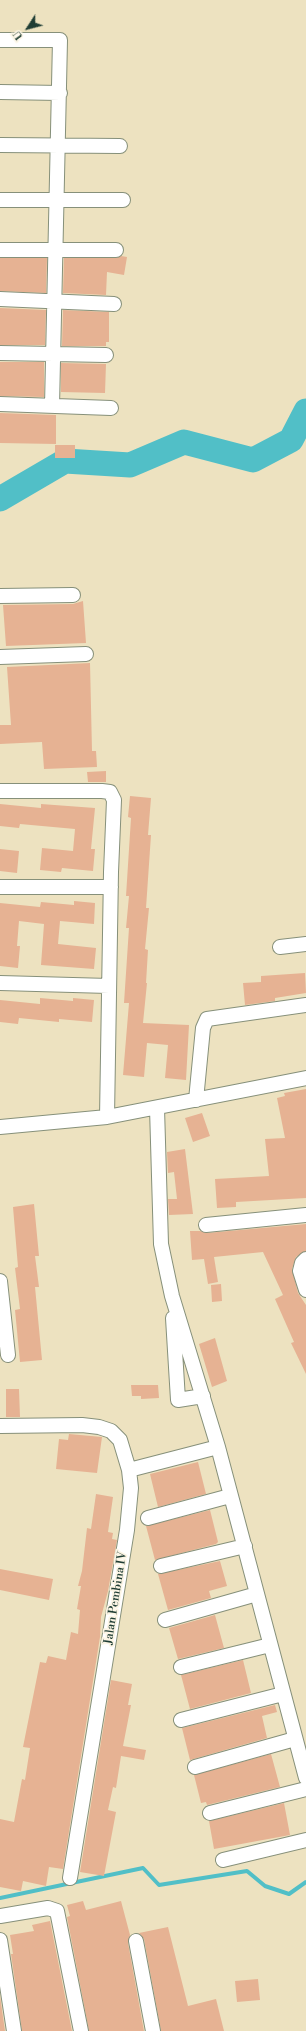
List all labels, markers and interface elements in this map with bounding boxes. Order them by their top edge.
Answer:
north arrow [8,8,48,48]
text: U [10,28,26,43]
street label: Jalan Pembina IV [102,1550,130,1646]

